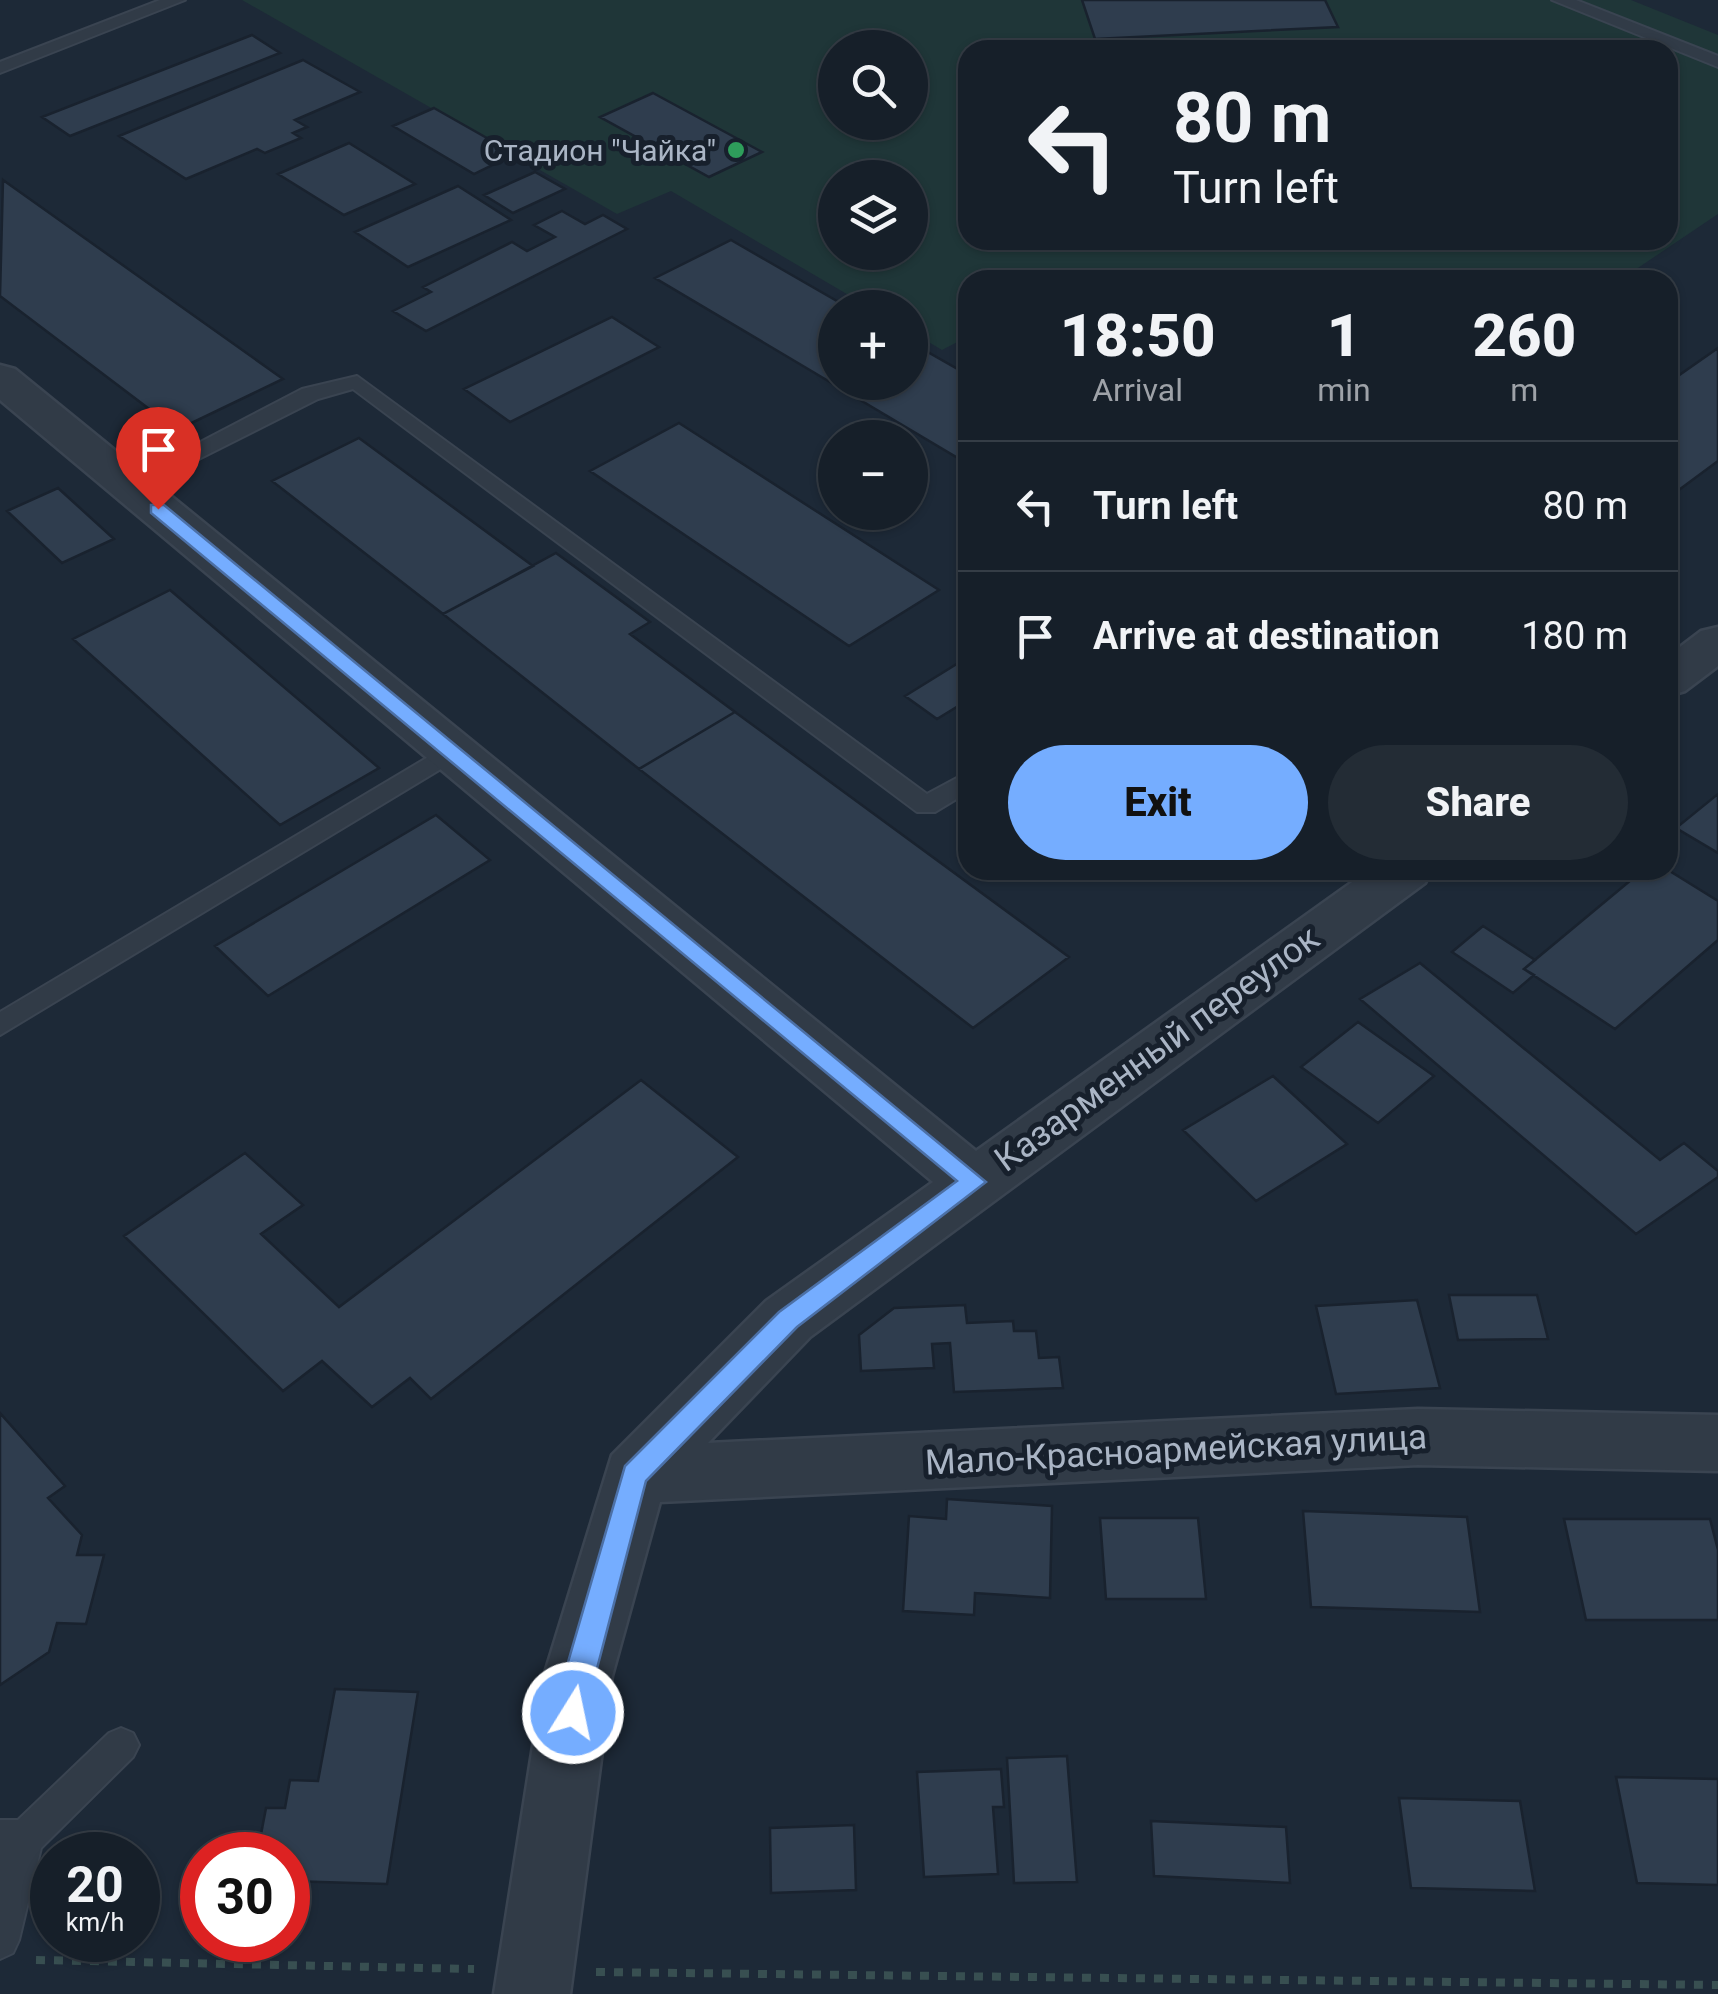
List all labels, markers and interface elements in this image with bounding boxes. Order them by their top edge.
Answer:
map controls [818,30,928,530]
button: search [818,30,928,140]
text: 80 m [1173,77,1331,159]
icon: left [1008,80,1138,210]
place label: Стадион "Чайка" [484,133,716,168]
marker: Стадион "Чайка" [725,139,747,161]
button: layers [818,160,928,270]
text: Turn left [1173,161,1339,214]
button: + [818,290,928,400]
text: 18:50 [1060,300,1216,371]
text: 1 [1327,300,1361,371]
text: 260 [1472,300,1576,371]
text: Arrival [1092,371,1183,409]
text: min [1317,371,1371,409]
text: m [1510,371,1538,409]
pin [116,407,201,510]
button: − [818,420,928,530]
icon: arrive [131,422,186,477]
icon: left [1008,479,1063,534]
text: Turn left [1093,484,1238,528]
text: 80 m [1543,484,1628,528]
icon: arrive [1008,609,1063,664]
text: Arrive at destination [1093,614,1440,658]
text: 180 m [1521,614,1628,658]
button: Exit [1008,745,1308,860]
button: Share [1328,745,1628,860]
street label: Казарменный переулок [987,918,1327,1180]
street label: Мало-Красноармейская улица [924,1416,1428,1484]
position arrow [521,1661,625,1765]
speed limit sign: 30 [180,1832,310,1962]
text: 20 [66,1856,124,1914]
text: km/h [66,1908,124,1937]

